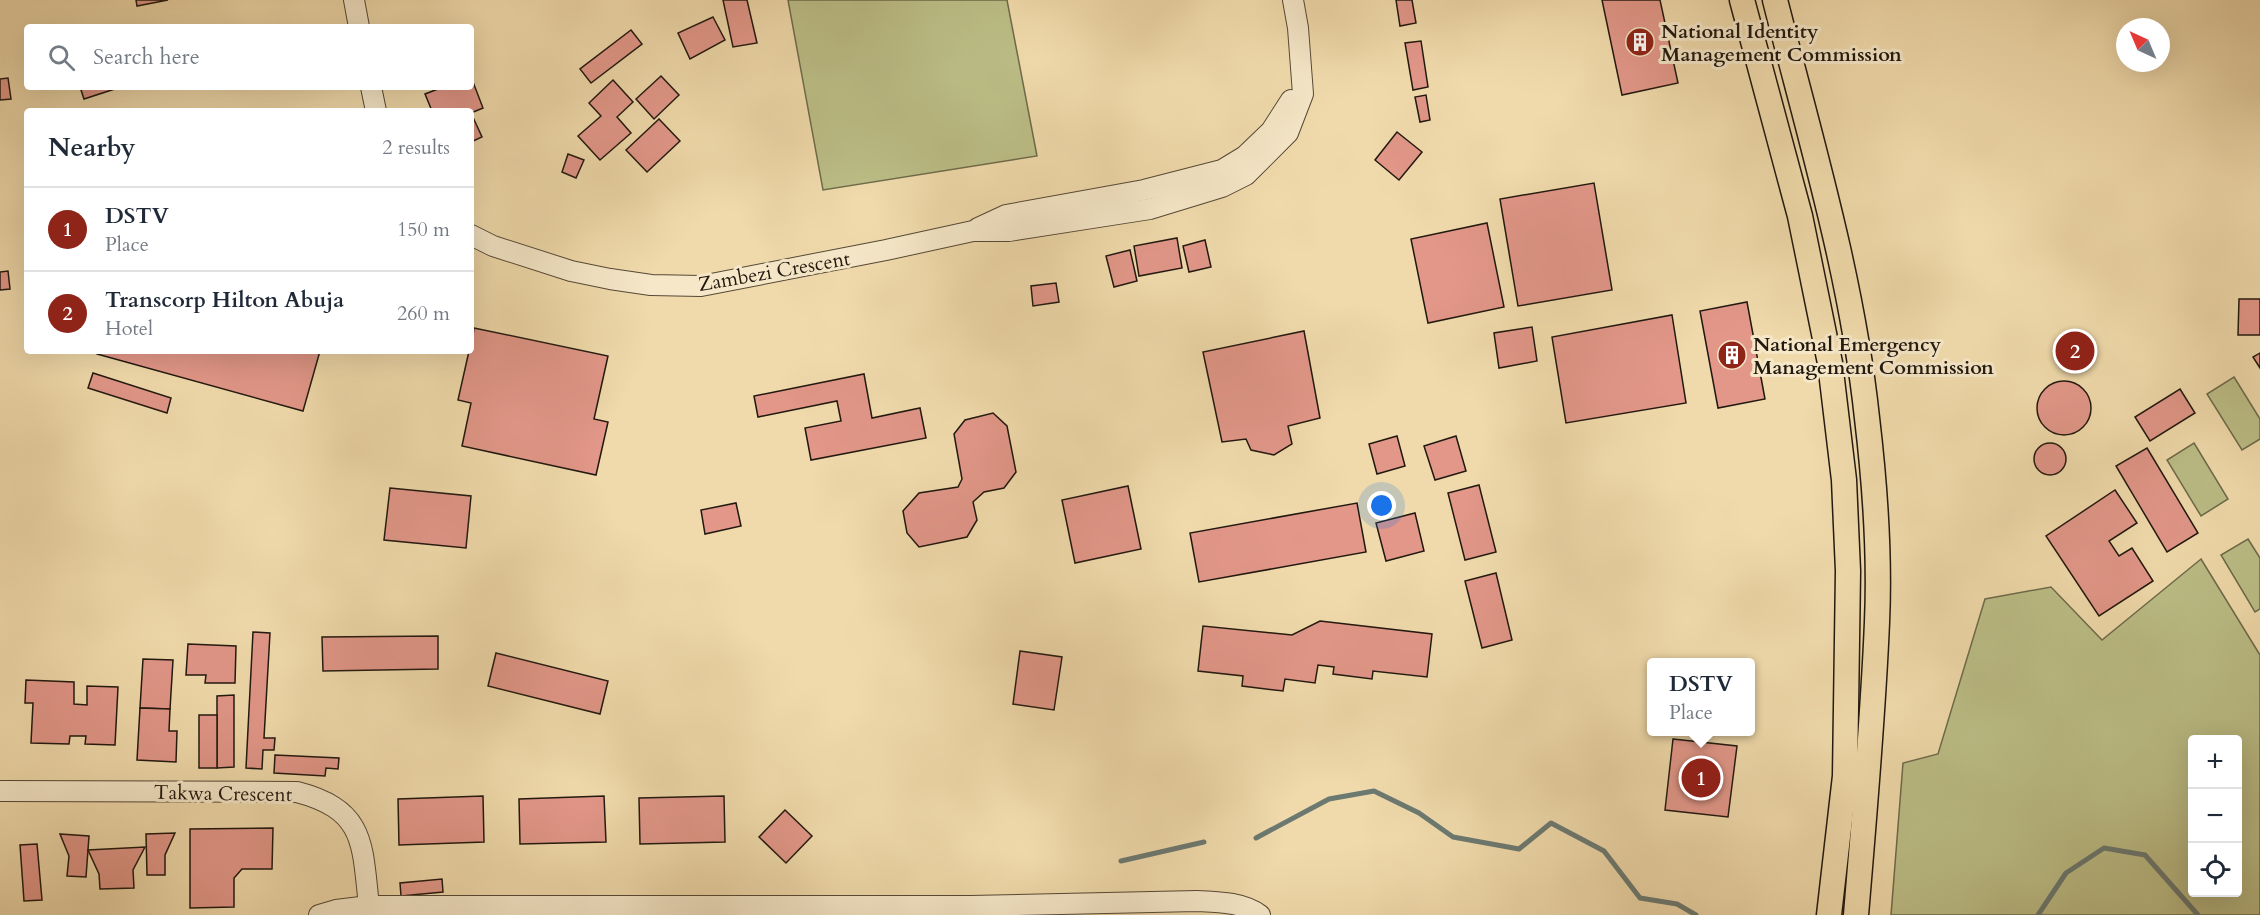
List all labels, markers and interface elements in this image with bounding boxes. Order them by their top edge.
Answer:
place label: National Identity Management Commission [1661,18,1902,68]
north arrow [2116,18,2170,72]
search box [24,24,474,90]
building icon: National Identity Management Commission [1624,26,1656,58]
icon: search [45,41,78,74]
text: Search here [93,42,200,72]
text: Nearby [48,130,136,165]
text: 2 results [382,134,450,161]
text: DSTV [105,201,169,231]
text: 1 [62,216,73,243]
text: 150 m [397,216,450,243]
text: Place [105,231,149,258]
street label: Zambezi Crescent [696,245,853,298]
text: Transcorp Hilton Abuja [105,285,344,315]
text: 2 [62,300,73,327]
text: 260 m [397,300,450,327]
text: Hotel [105,315,153,342]
pin: 2 [2056,328,2094,374]
place label: National Emergency Management Commission [1753,331,1994,381]
building icon: National Emergency Management Commission [1716,339,1748,371]
your location [1367,491,1396,520]
popup [1647,658,1755,736]
text: DSTV [1669,669,1733,699]
text: Place [1669,699,1713,726]
map controls [2188,735,2242,897]
button: + [2188,735,2242,789]
pin: 1 [1682,756,1720,800]
street label: Takwa Crescent [154,779,293,808]
button: − [2188,789,2242,843]
button: locate [2188,843,2242,897]

